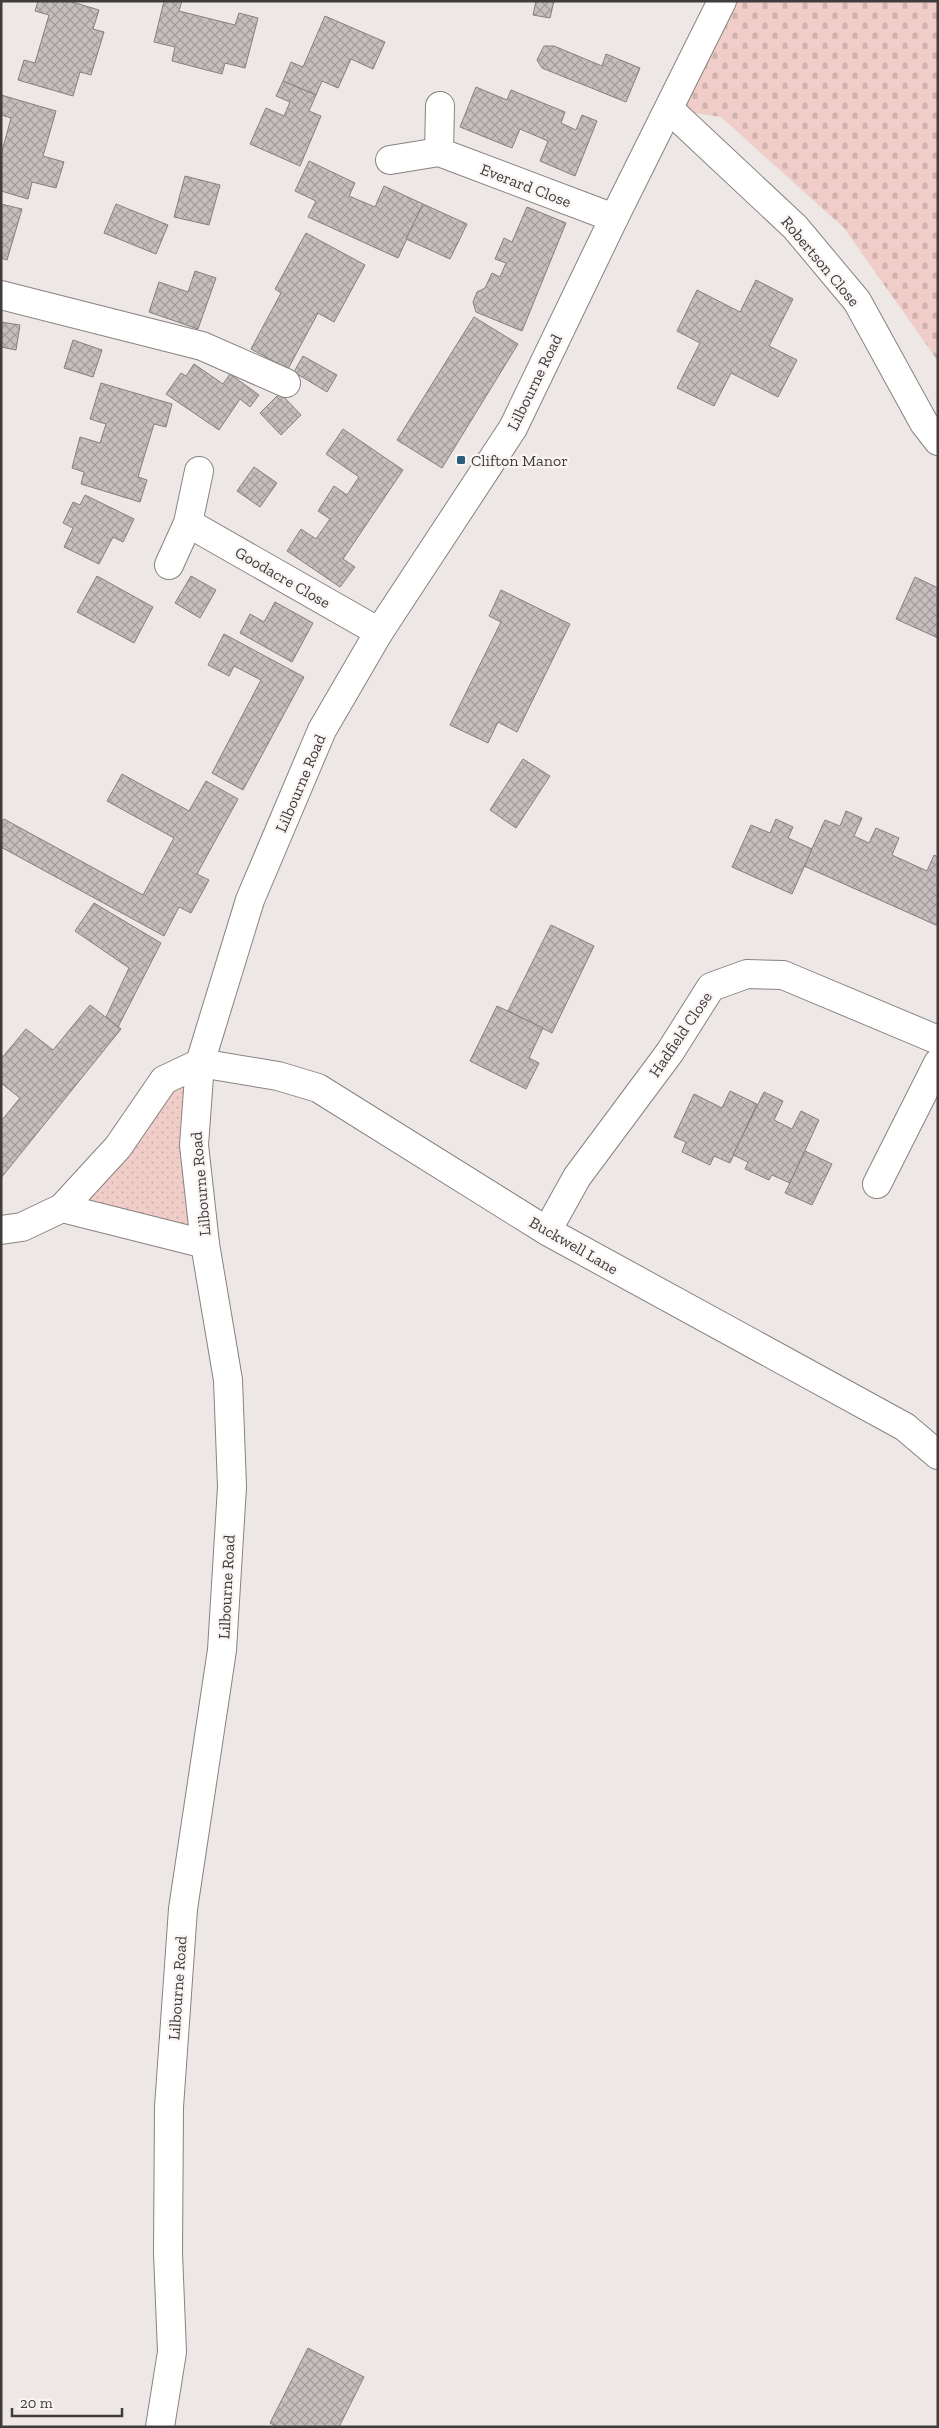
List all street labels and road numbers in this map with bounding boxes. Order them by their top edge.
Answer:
street label: Everard Close [478,159,574,211]
street label: Robertson Close [777,212,864,310]
street label: Lilbourne Road [503,331,566,433]
street label: Goodacre Close [232,543,334,612]
street label: Lilbourne Road [271,731,330,835]
street label: Hadfield Close [645,988,716,1081]
street label: Lilbourne Road [186,1131,215,1237]
street label: Buckwell Lane [526,1212,621,1278]
street label: Lilbourne Road [214,1534,239,1640]
street label: Lilbourne Road [164,1935,191,2041]

